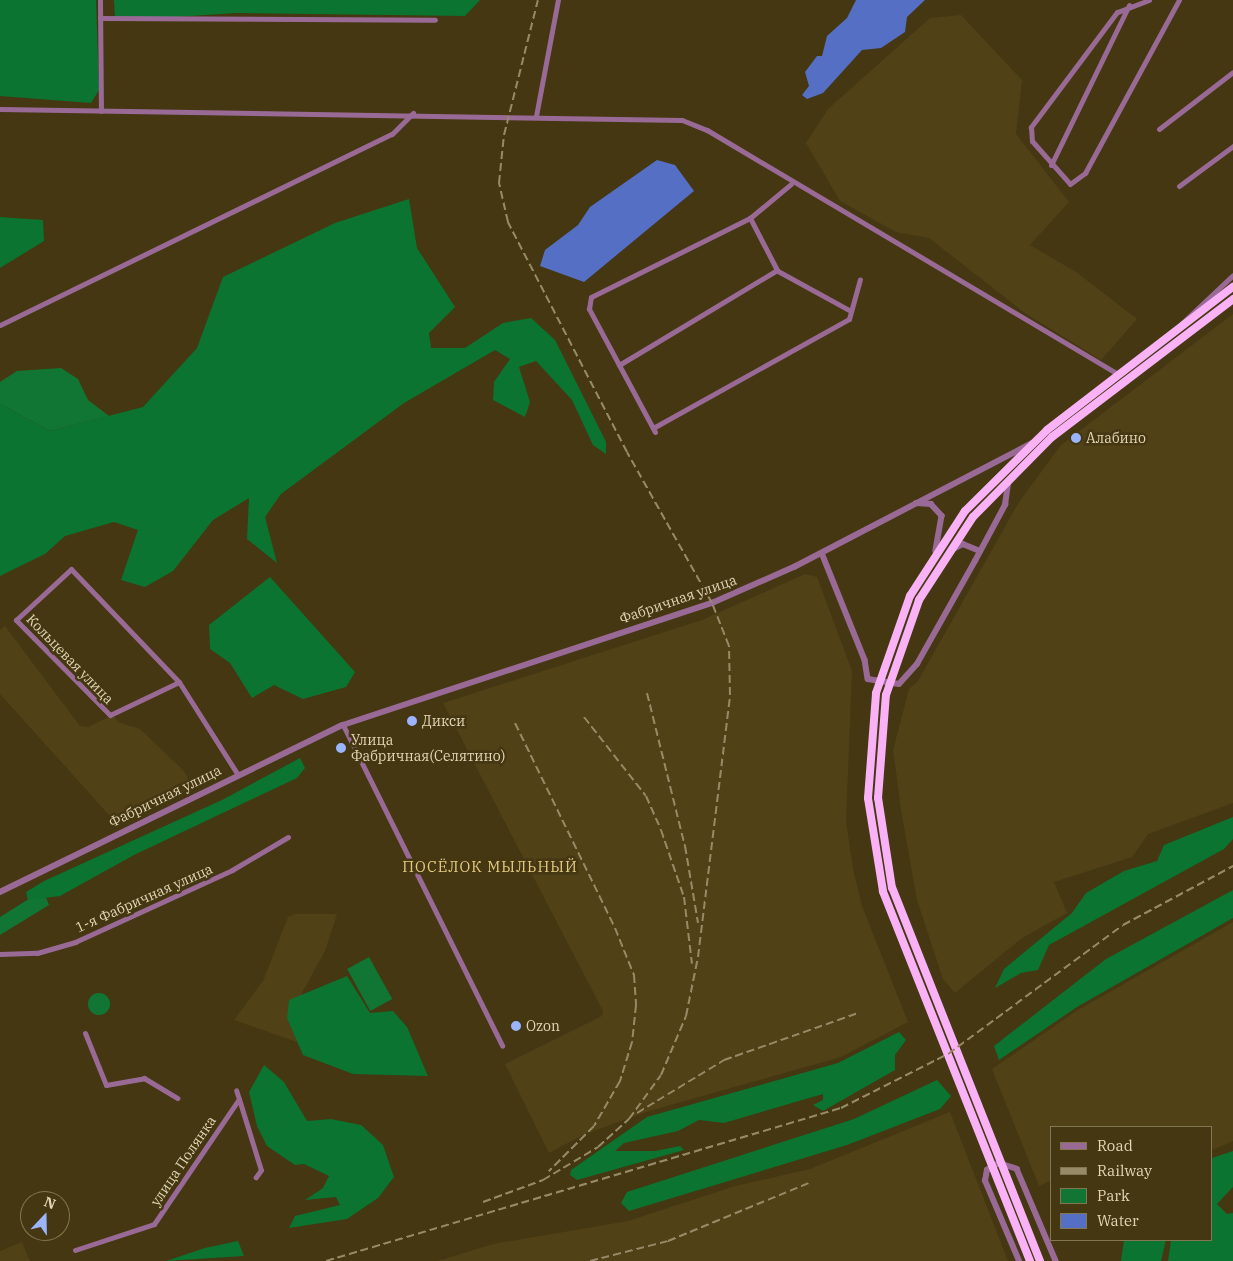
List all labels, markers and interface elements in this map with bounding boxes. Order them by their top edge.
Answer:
place label: Алабино [1086,430,1146,446]
marker: Алабино [1070,432,1082,444]
street label: Фабричная улица [617,571,739,627]
street label: Кольцевая улица [23,611,117,707]
place label: Дикси [422,713,465,729]
marker: Дикси [406,715,418,727]
place label: Улица Фабричная(Селятино) [351,732,505,764]
marker: Улица Фабричная(Селятино) [335,742,347,754]
street label: Фабричная улица [106,761,224,831]
district label: ПОСЁЛОК МЫЛЬНЫЙ [400,858,580,876]
street label: 1-я Фабричная улица [73,860,215,936]
place label: Ozon [526,1018,560,1034]
marker: Ozon [510,1020,522,1032]
street label: улица Полянка [147,1113,219,1209]
legend [1050,1126,1213,1241]
text: Road [1097,1136,1133,1155]
text: Railway [1097,1161,1152,1180]
text: Park [1097,1186,1130,1205]
north arrow [20,1191,70,1241]
text: N [42,1193,58,1213]
text: Water [1097,1211,1139,1230]

